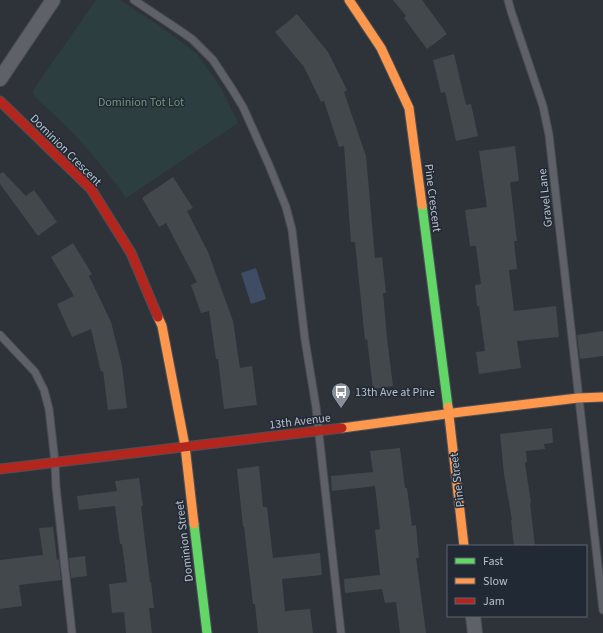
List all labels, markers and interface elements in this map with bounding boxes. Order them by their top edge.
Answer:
park label: Dominion Tot Lot [98,94,184,111]
street label: Dominion Crescent [26,111,105,190]
street label: Pine Crescent [420,163,445,233]
street label: Gravel Lane [534,168,557,228]
bus stop icon: 13th Ave at Pine [330,381,352,409]
place label: 13th Ave at Pine [355,384,435,401]
street label: 13th Avenue [268,409,332,434]
street label: Pine Street [446,452,469,508]
street label: Dominion Street [171,499,198,583]
legend [447,545,587,617]
text: Fast [483,553,503,570]
text: Slow [483,573,508,590]
text: Jam [483,593,505,610]

